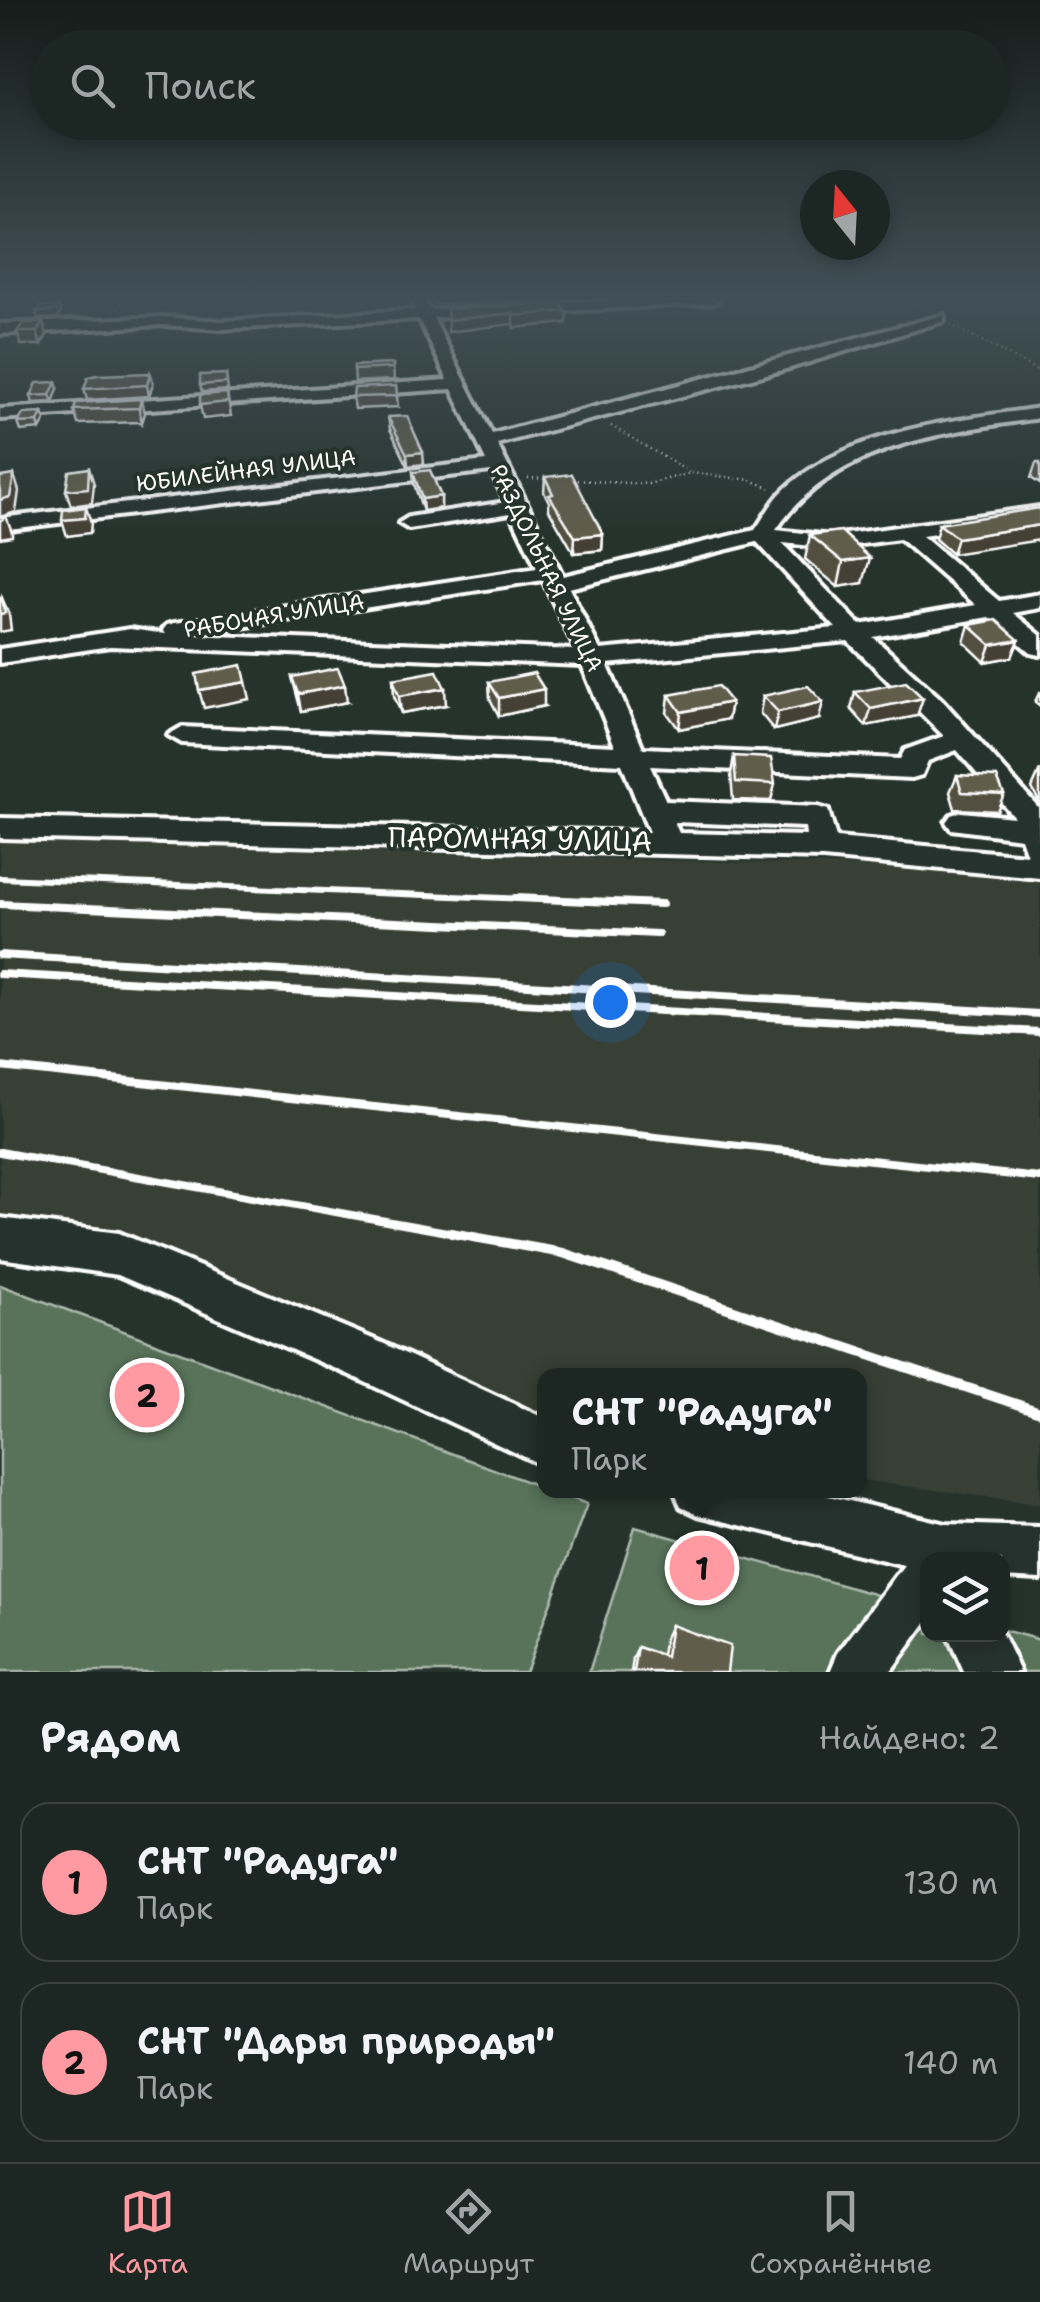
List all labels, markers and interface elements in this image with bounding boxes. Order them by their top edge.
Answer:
search box [30,30,1010,140]
icon: search [65,58,120,113]
text: Поиск [145,60,256,111]
north arrow [800,170,890,260]
street label: ЮБИЛЕЙНАЯ УЛИЦА [135,443,358,498]
street label: РАЗДОЛЬНАЯ УЛИЦА [484,460,609,677]
street label: РАБОЧАЯ УЛИЦА [182,587,366,644]
street label: ПАРОМНАЯ УЛИЦА [388,818,652,860]
your location [585,977,636,1028]
pin: 2 [114,1358,180,1432]
popup [537,1368,867,1498]
text: СНТ "Радуга" [571,1386,833,1437]
text: Парк [571,1437,647,1480]
pin: 1 [670,1530,734,1606]
map controls [920,1552,1010,1642]
button: layers [920,1552,1010,1642]
text: Рядом [40,1709,181,1765]
text: Найдено: 2 [819,1716,1000,1759]
text: СНТ "Радуга" [137,1835,398,1886]
text: 1 [67,1861,82,1904]
text: 130 m [903,1861,998,1904]
text: Парк [137,1886,213,1929]
text: СНТ "Дары природы" [137,2015,555,2066]
text: 2 [63,2041,86,2084]
text: 140 m [903,2041,998,2084]
text: Парк [137,2066,213,2109]
tab: Карта [108,2184,188,2282]
tab: Маршрут [403,2184,534,2282]
tab: Сохранённые [749,2184,932,2282]

